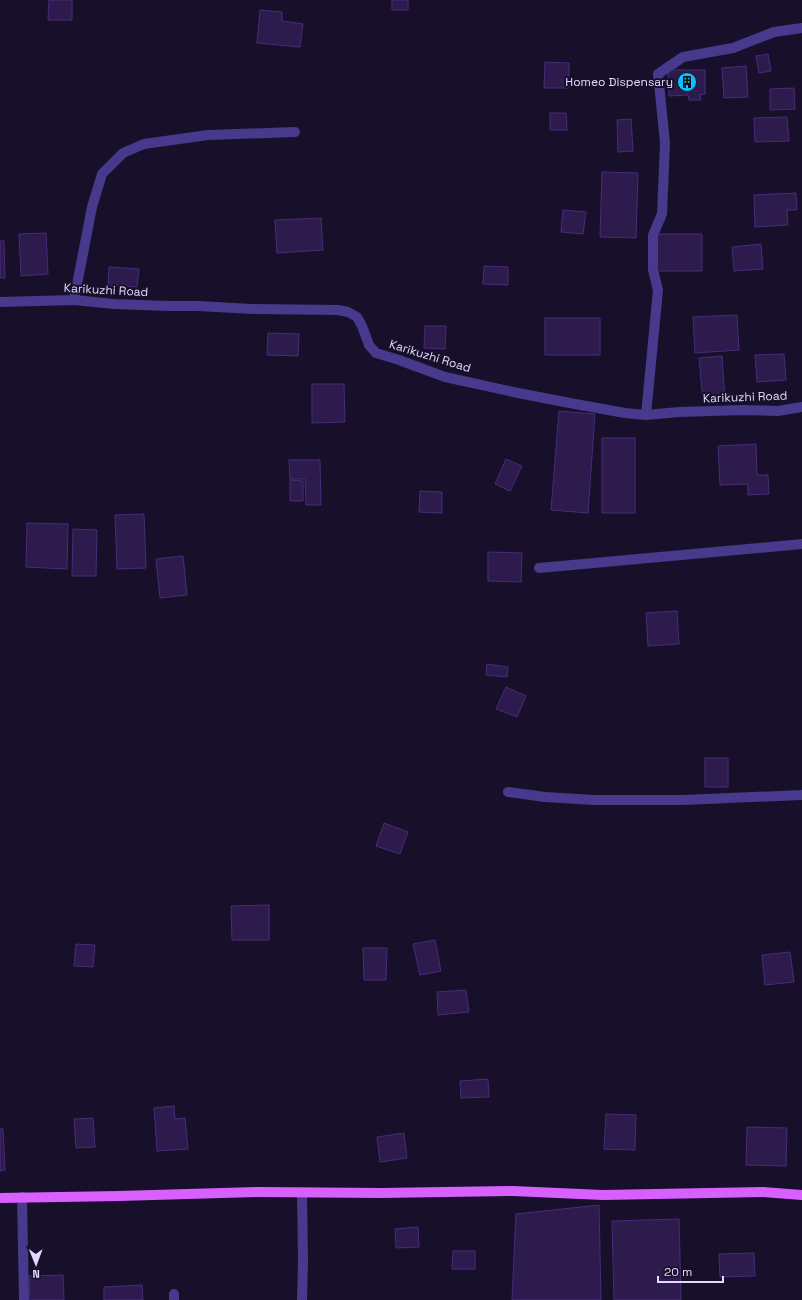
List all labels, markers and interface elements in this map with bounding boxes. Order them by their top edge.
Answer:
building icon: Homeo Dispensary [676,71,698,93]
place label: Homeo Dispensary [565,74,673,90]
street label: Karikuzhi Road [63,280,149,300]
street label: Karikuzhi Road [387,336,473,376]
street label: Karikuzhi Road [702,388,788,406]
north arrow [16,1244,56,1284]
scale bar [658,1258,723,1284]
text: 20 m [664,1264,692,1280]
text: N [32,1267,40,1281]

